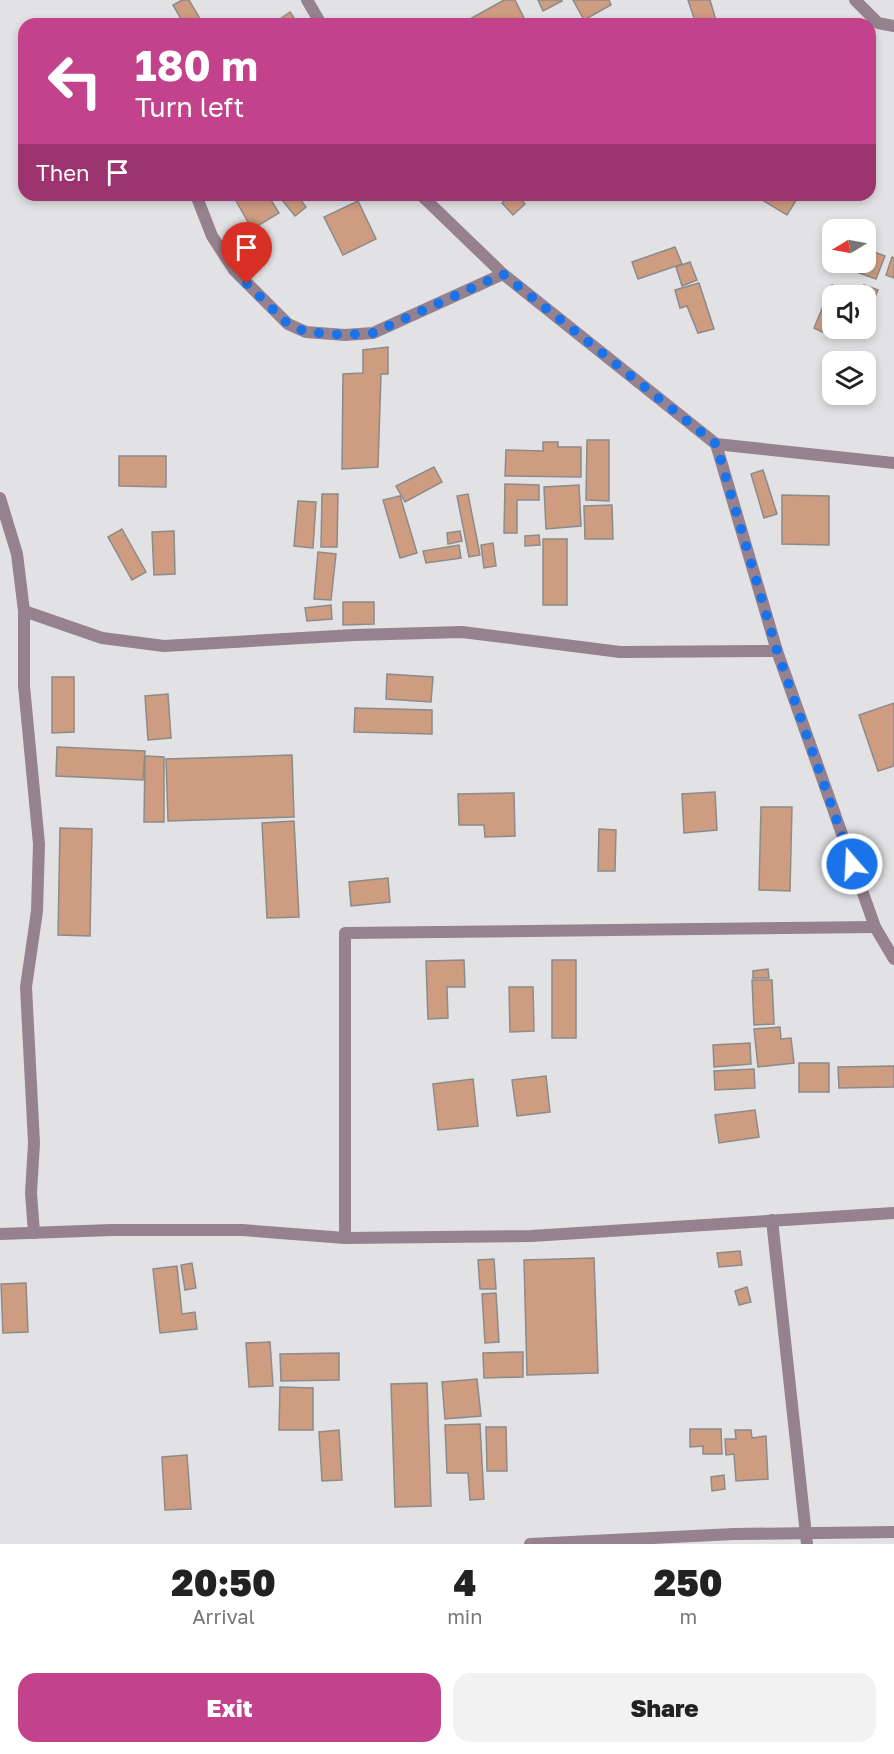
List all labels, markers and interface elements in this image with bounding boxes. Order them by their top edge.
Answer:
text: 180 m [135,40,258,90]
icon: left [36,42,114,120]
text: Turn left [135,91,244,123]
icon: arrive [101,156,134,189]
text: Then [36,159,89,186]
north arrow [822,219,876,273]
map controls [822,219,876,405]
pin [221,222,272,284]
icon: arrive [230,231,263,264]
button: sound [822,285,876,339]
button: layers [822,351,876,405]
position arrow [820,832,884,896]
text: 20:50 [171,1561,276,1604]
text: 4 [453,1561,476,1604]
text: 250 [654,1561,723,1604]
text: Arrival [192,1604,255,1628]
text: min [447,1604,483,1628]
text: m [679,1604,697,1628]
button: Exit [18,1673,441,1742]
button: Share [453,1673,876,1742]

